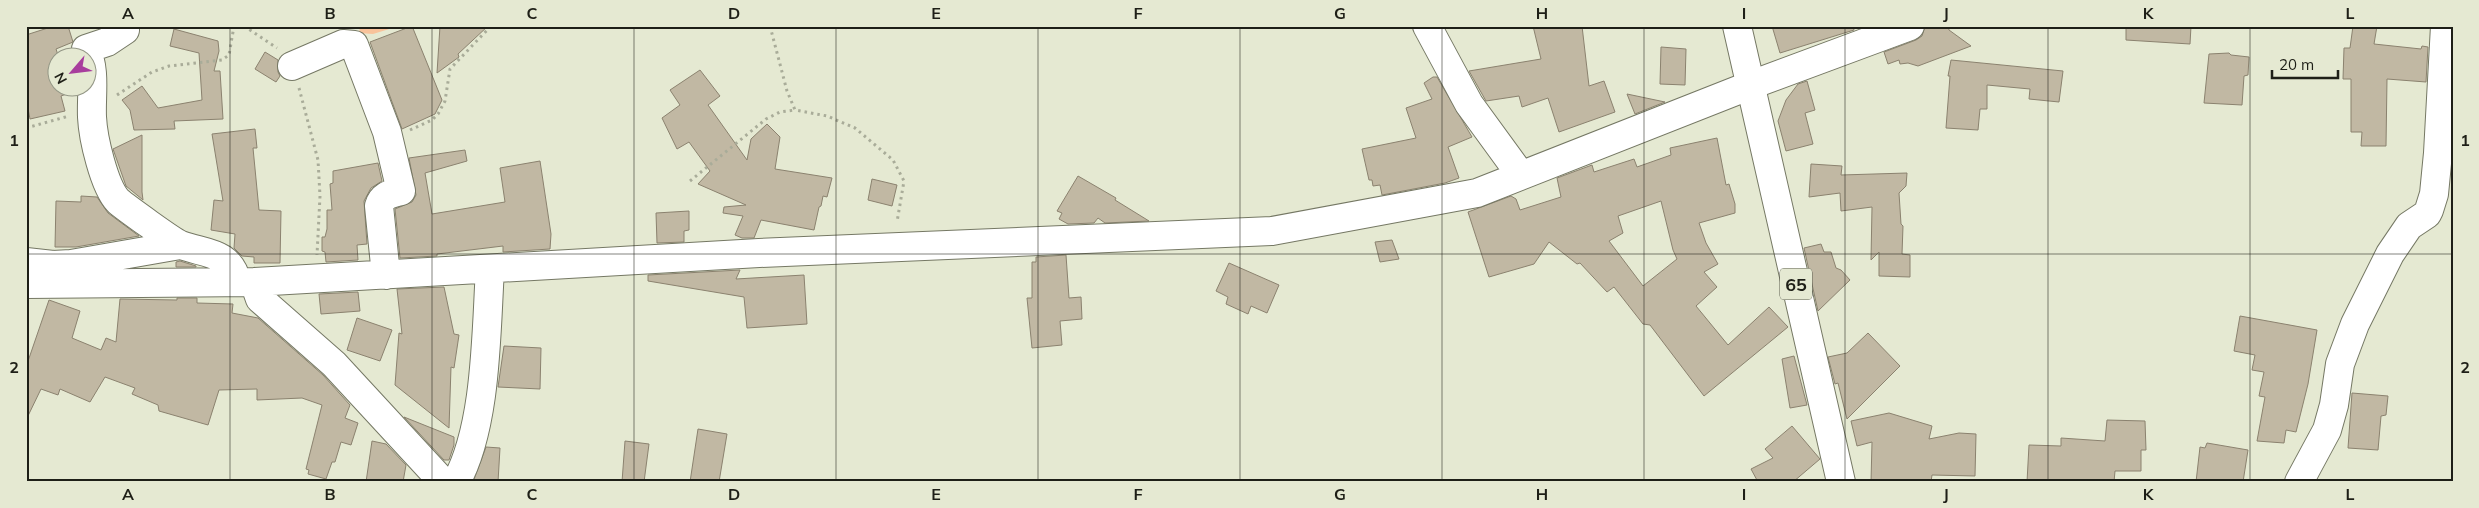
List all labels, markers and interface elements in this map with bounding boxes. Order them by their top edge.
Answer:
text: A [122,3,134,23]
text: B [324,3,336,23]
text: C [527,3,538,23]
text: D [728,3,740,23]
text: E [931,3,941,23]
text: F [1133,3,1143,23]
text: G [1334,3,1346,23]
text: H [1536,3,1548,23]
text: I [1742,3,1746,23]
text: J [1943,3,1949,23]
text: K [2143,3,2155,23]
text: L [2346,3,2355,23]
north arrow [48,48,98,98]
scale bar [2272,48,2338,80]
text: 20 m [2279,55,2314,74]
text: N [50,69,71,87]
text: 1 [9,130,19,150]
text: 1 [2460,130,2470,150]
road number: 65 [1780,268,1812,300]
text: 2 [9,357,19,377]
text: 2 [2460,357,2470,377]
text: A [122,484,134,504]
text: B [324,484,336,504]
text: C [527,484,538,504]
text: D [728,484,740,504]
text: E [931,484,941,504]
text: F [1133,484,1143,504]
text: G [1334,484,1346,504]
text: H [1536,484,1548,504]
text: I [1742,484,1746,504]
text: J [1943,484,1949,504]
text: K [2143,484,2155,504]
text: L [2346,484,2355,504]

